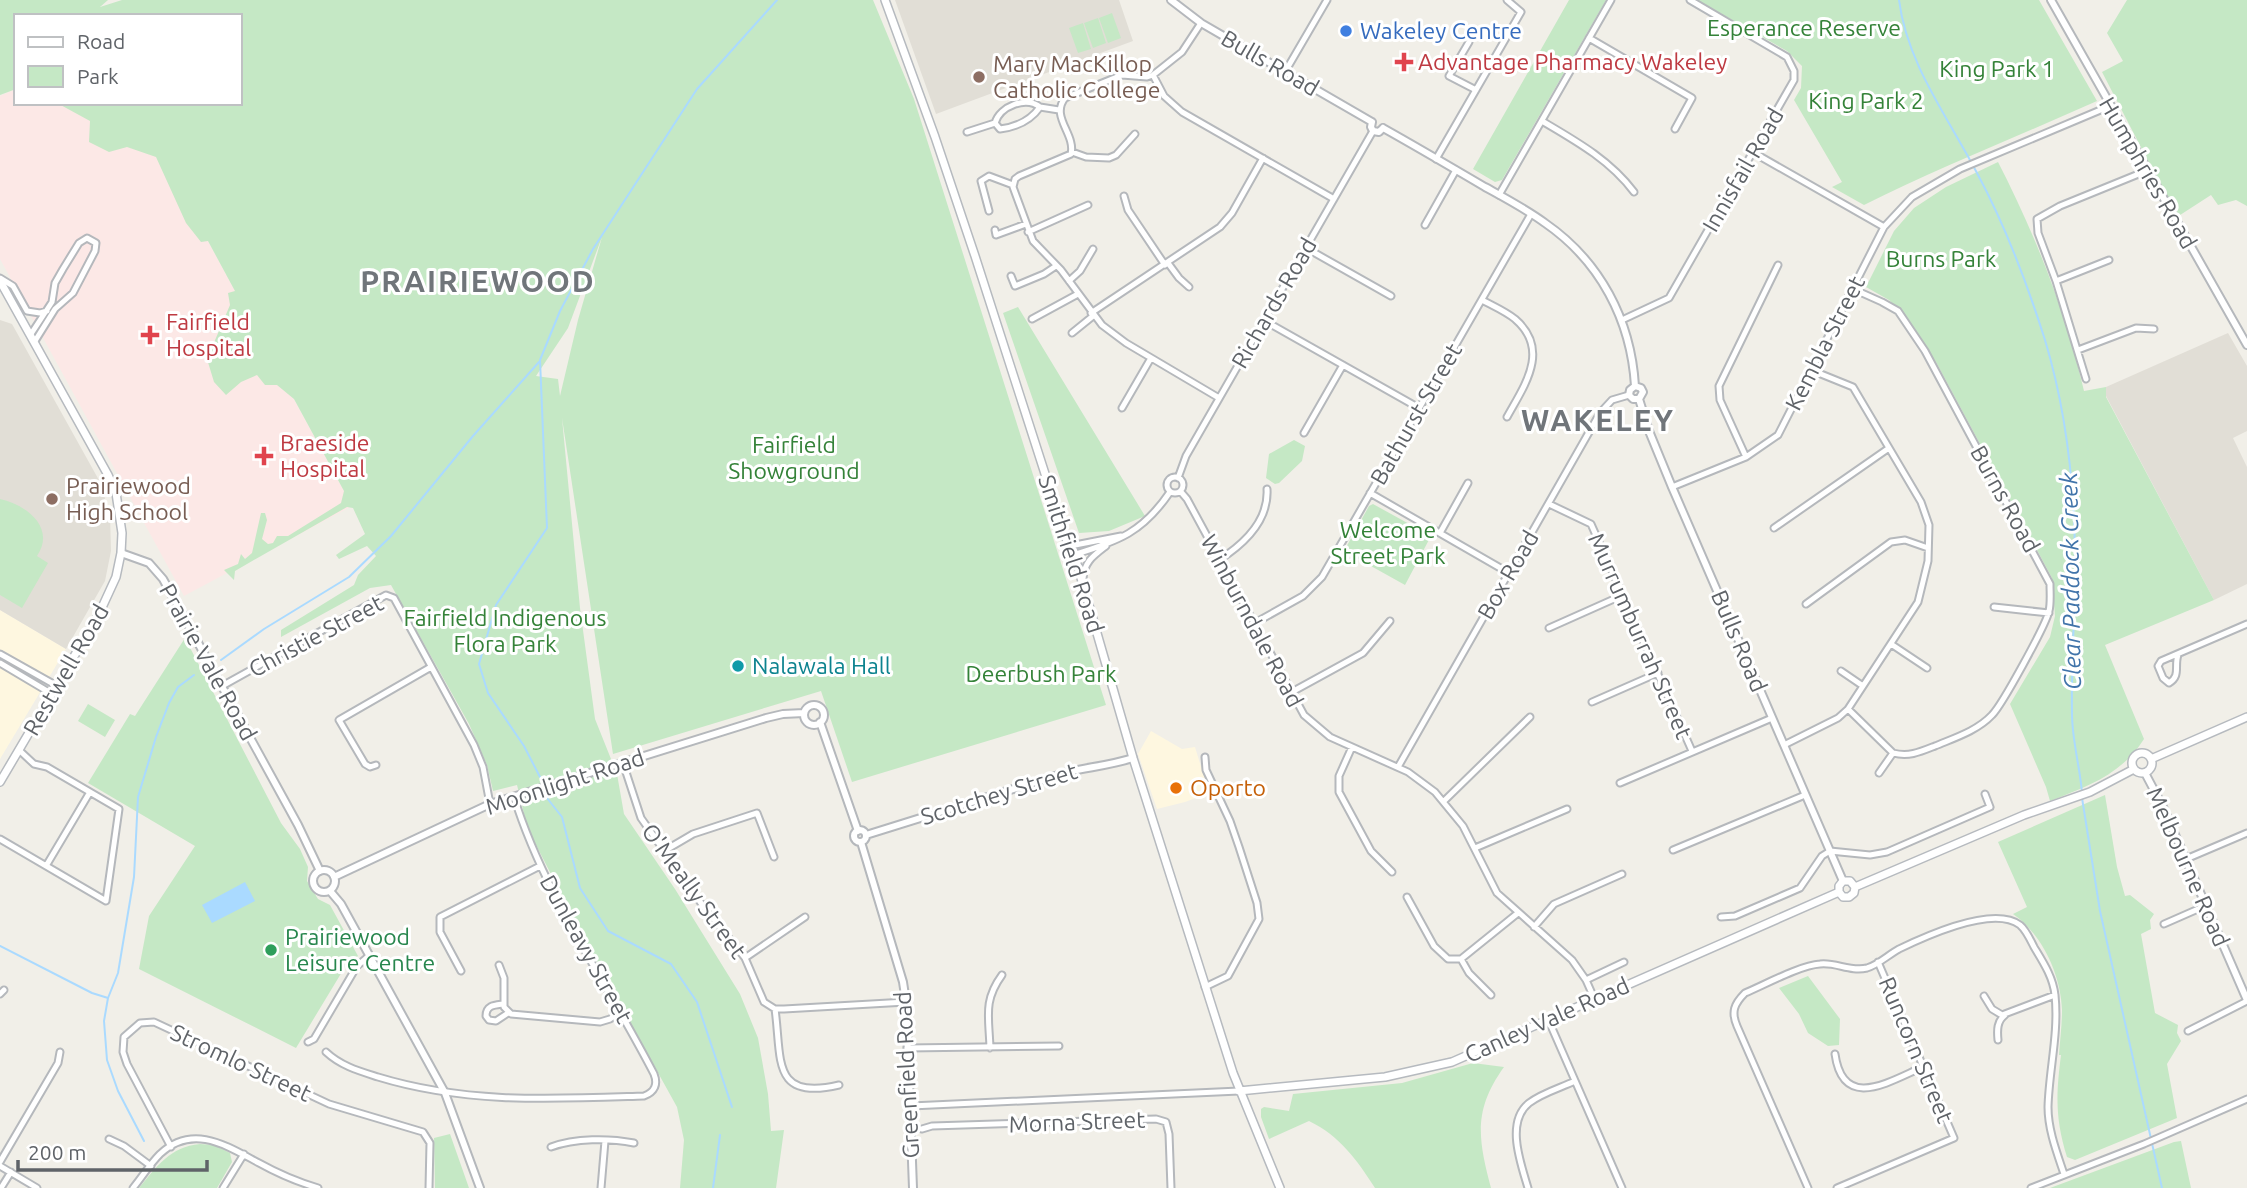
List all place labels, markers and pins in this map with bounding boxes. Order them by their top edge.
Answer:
place label: Wakeley Centre [1360,18,1522,43]
marker: Wakeley Centre [1338,23,1354,39]
place label: Advantage Pharmacy Wakeley [1418,49,1727,74]
place label: Mary MacKillop Catholic College [993,51,1160,102]
marker: Advantage Pharmacy Wakeley [1396,54,1412,70]
marker: Mary MacKillop Catholic College [971,69,987,85]
place label: Fairfield Hospital [166,309,251,360]
marker: Fairfield Hospital [140,325,160,345]
place label: Braeside Hospital [280,430,370,481]
marker: Braeside Hospital [254,446,274,466]
place label: Prairiewood High School [66,473,191,524]
marker: Prairiewood High School [44,491,60,507]
place label: Nalawala Hall [752,653,891,678]
marker: Nalawala Hall [730,658,746,674]
place label: Oporto [1190,775,1266,800]
marker: Oporto [1168,780,1184,796]
place label: Prairiewood Leisure Centre [285,924,435,975]
marker: Prairiewood Leisure Centre [263,942,279,958]

